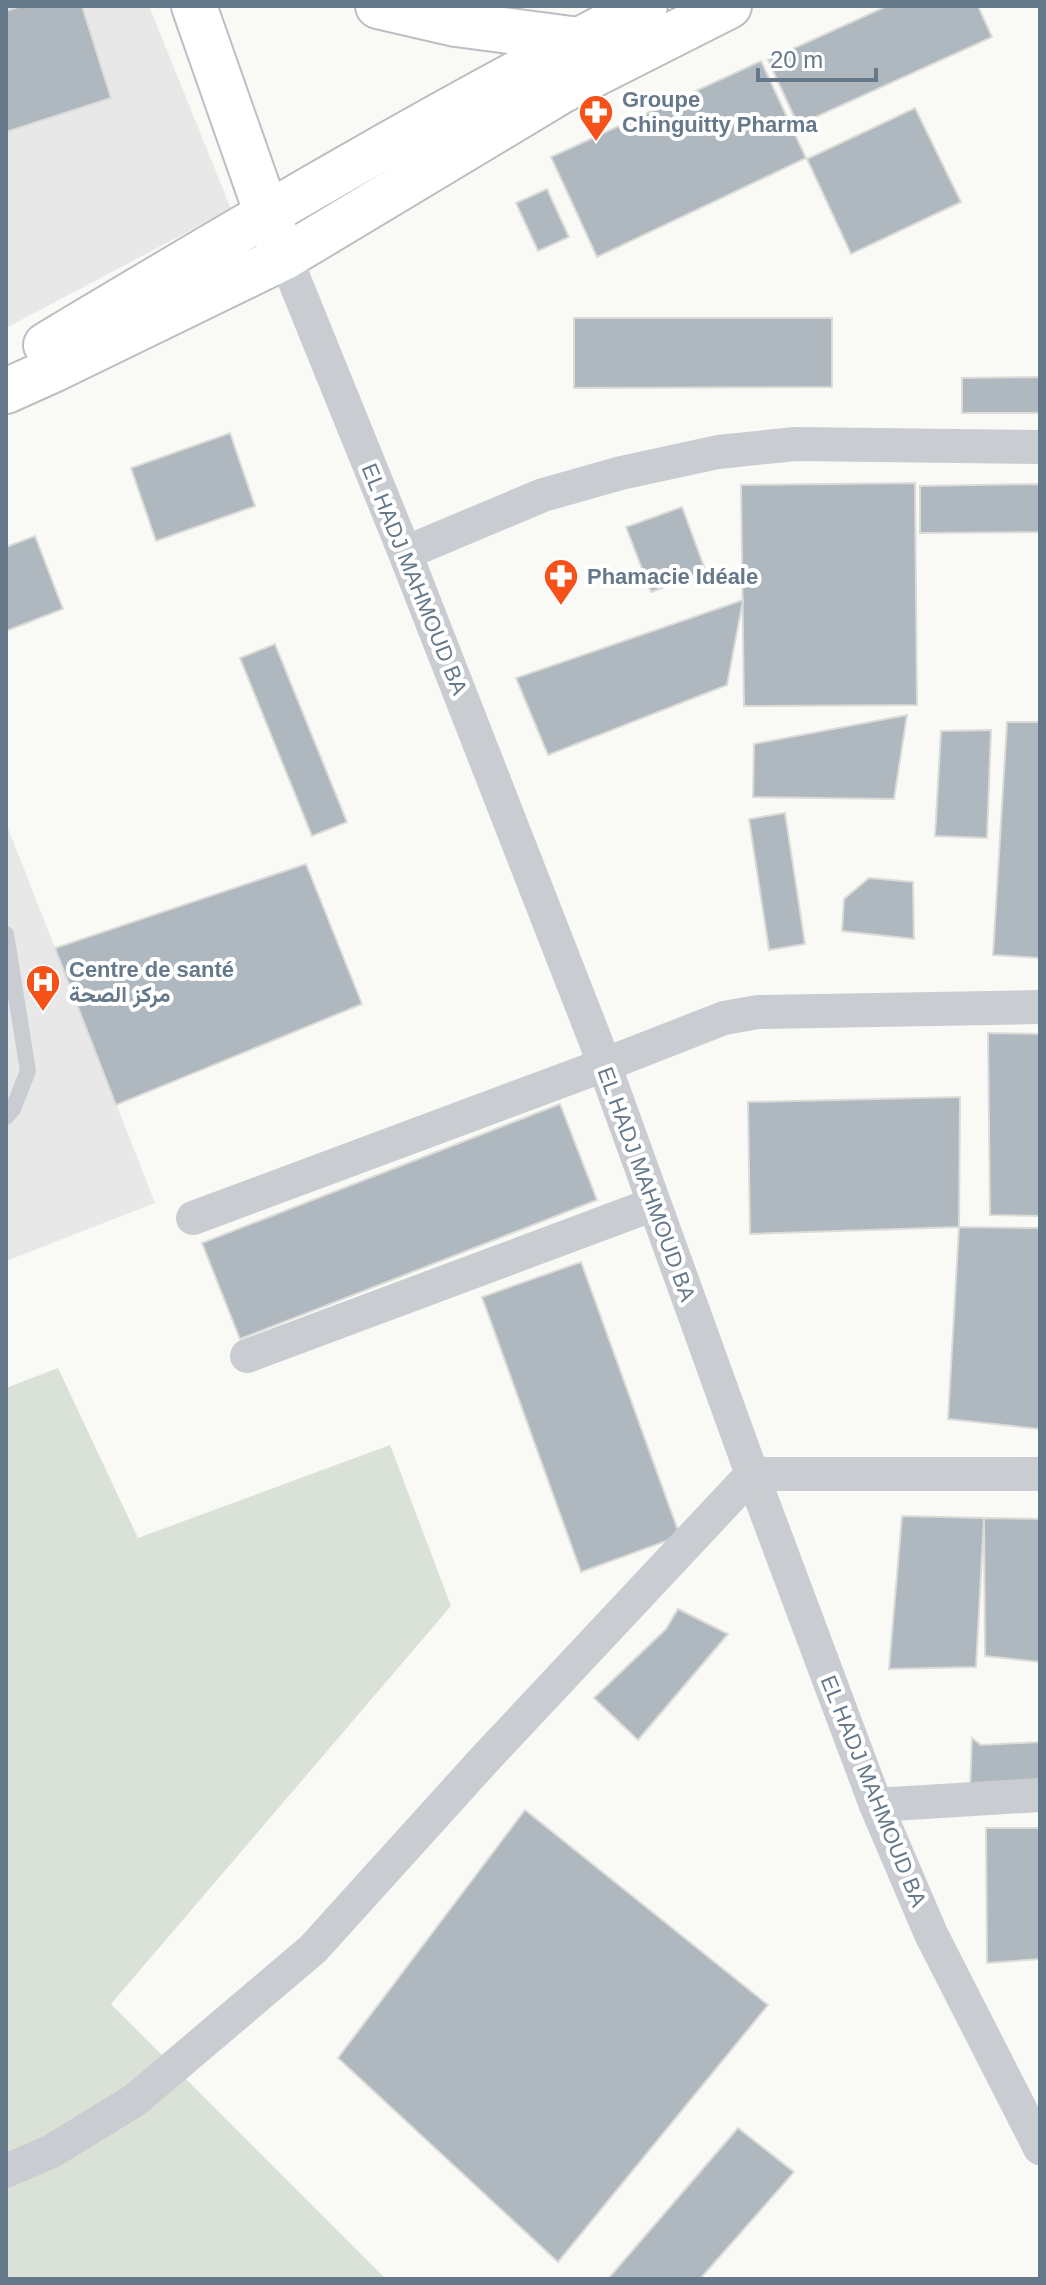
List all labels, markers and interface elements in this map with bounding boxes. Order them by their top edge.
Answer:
scale bar [758,32,876,82]
text: 20 m [770,46,823,73]
place label: Groupe Chinguitty Pharma [622,87,818,137]
pharmacy icon: Groupe Chinguitty Pharma [577,93,615,143]
street label: EL HADJ MAHMOUD BA [357,460,473,699]
pharmacy icon: Phamacie Idéale [542,557,580,607]
place label: Phamacie Idéale [587,564,758,589]
place label: Centre de santé مركز الصحة [69,957,234,1008]
hospital icon: Centre de santé مركز الصحة [24,963,62,1013]
street label: EL HADJ MAHMOUD BA [592,1064,701,1305]
street label: EL HADJ MAHMOUD BA [816,1672,932,1911]

